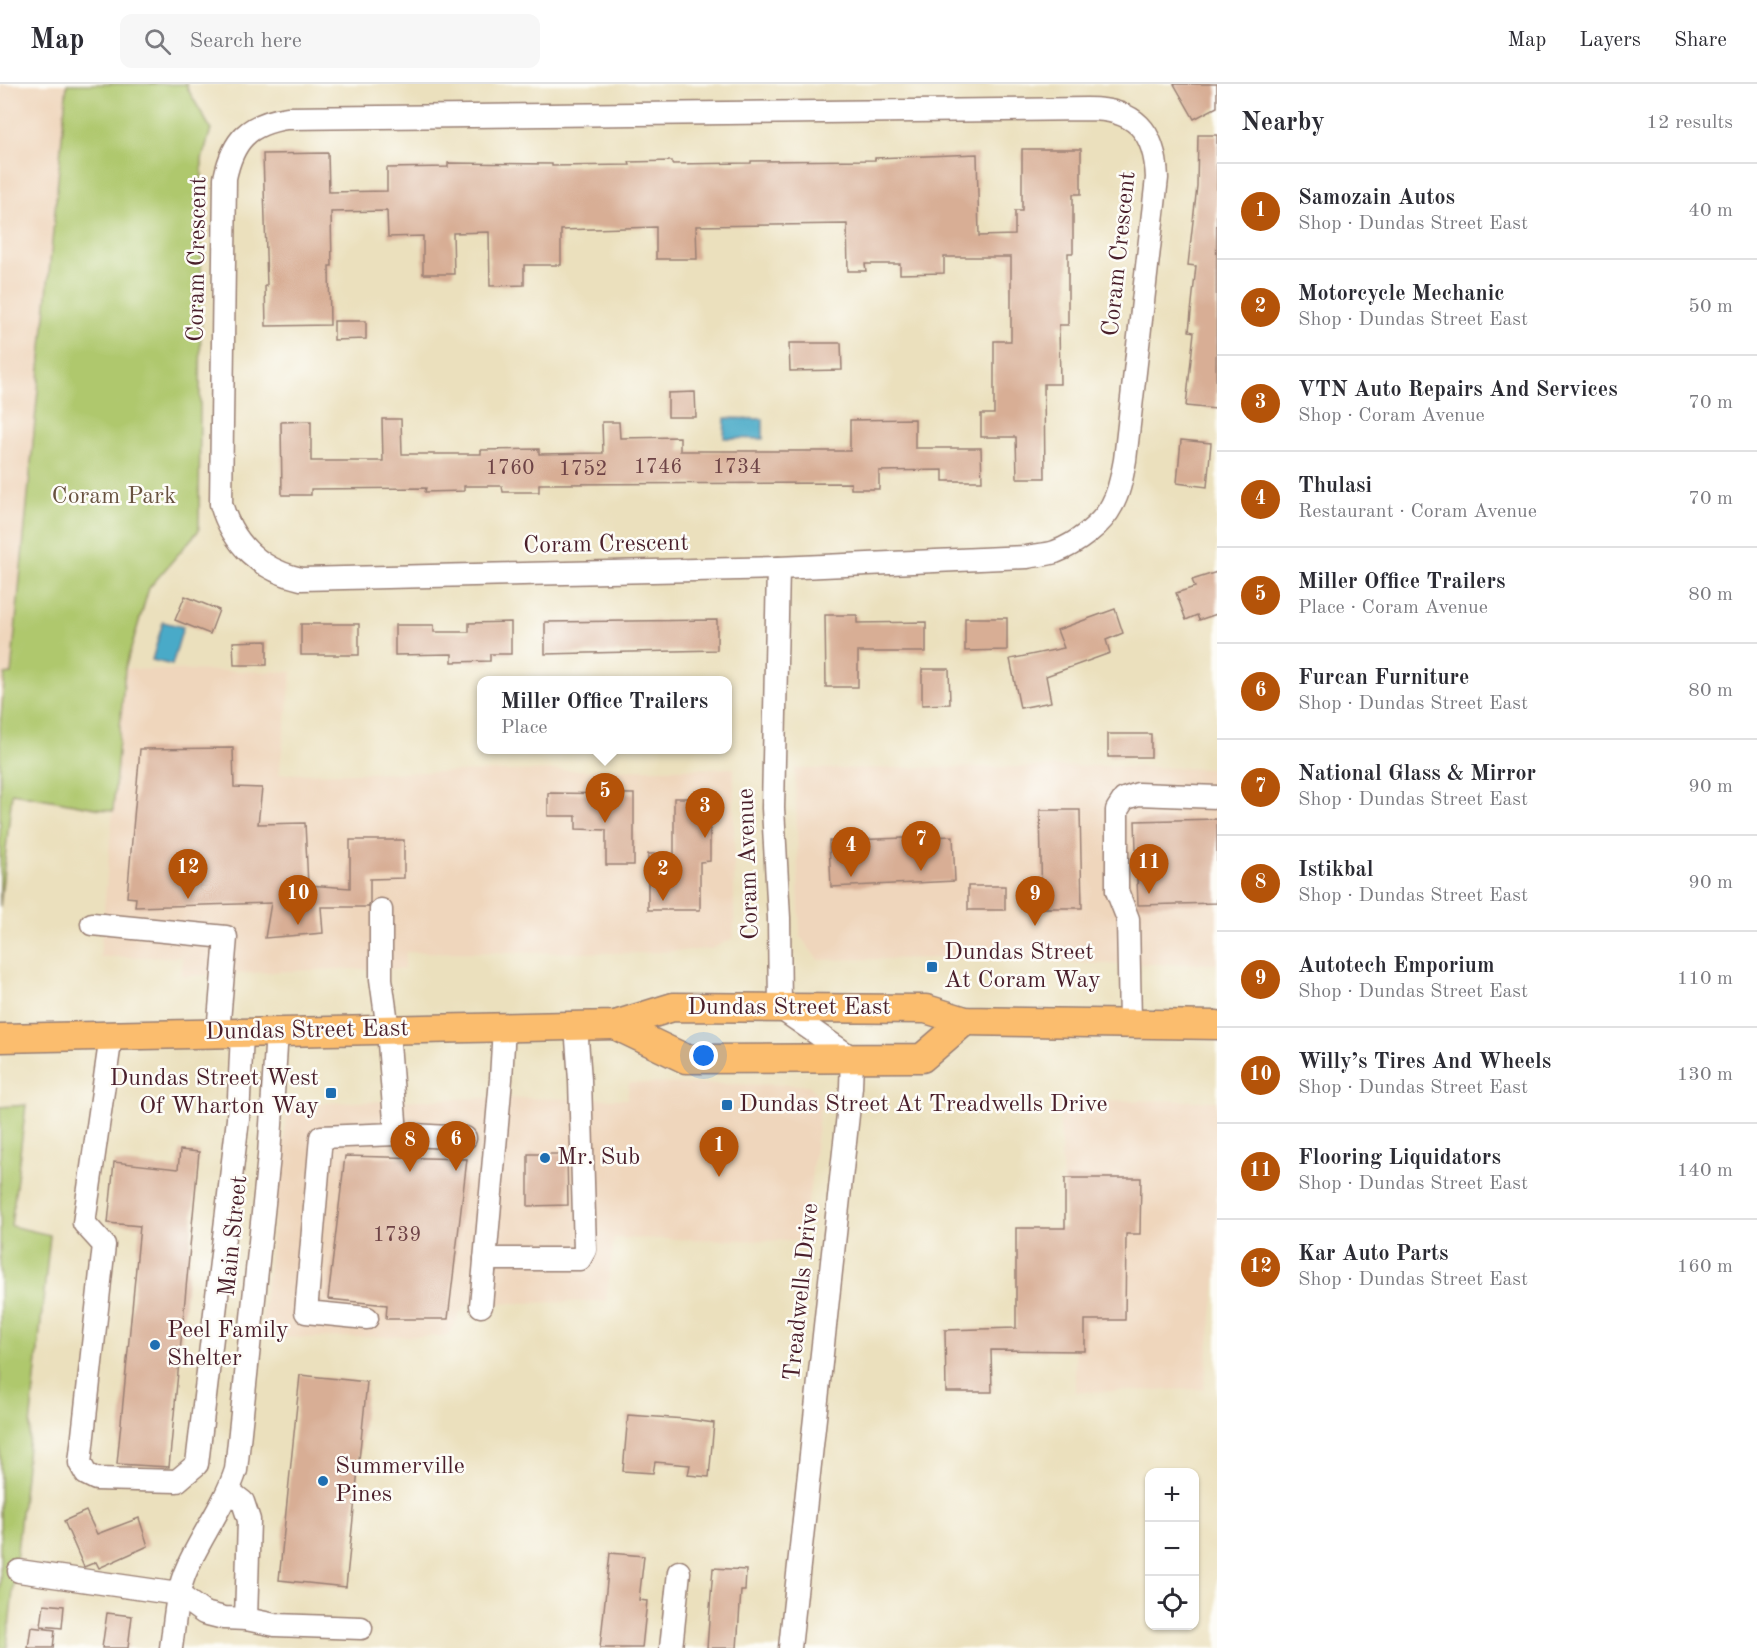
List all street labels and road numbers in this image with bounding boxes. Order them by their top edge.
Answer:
street label: Coram Crescent [1099,170,1141,338]
street label: Coram Crescent [185,176,211,342]
street label: Coram Crescent [523,532,689,558]
street label: Coram Avenue [734,788,764,940]
street label: Dundas Street East [687,996,891,1020]
street label: Dundas Street East [205,1017,409,1045]
street label: Main Street [216,1174,252,1298]
street label: Treadwells Drive [781,1202,823,1382]

